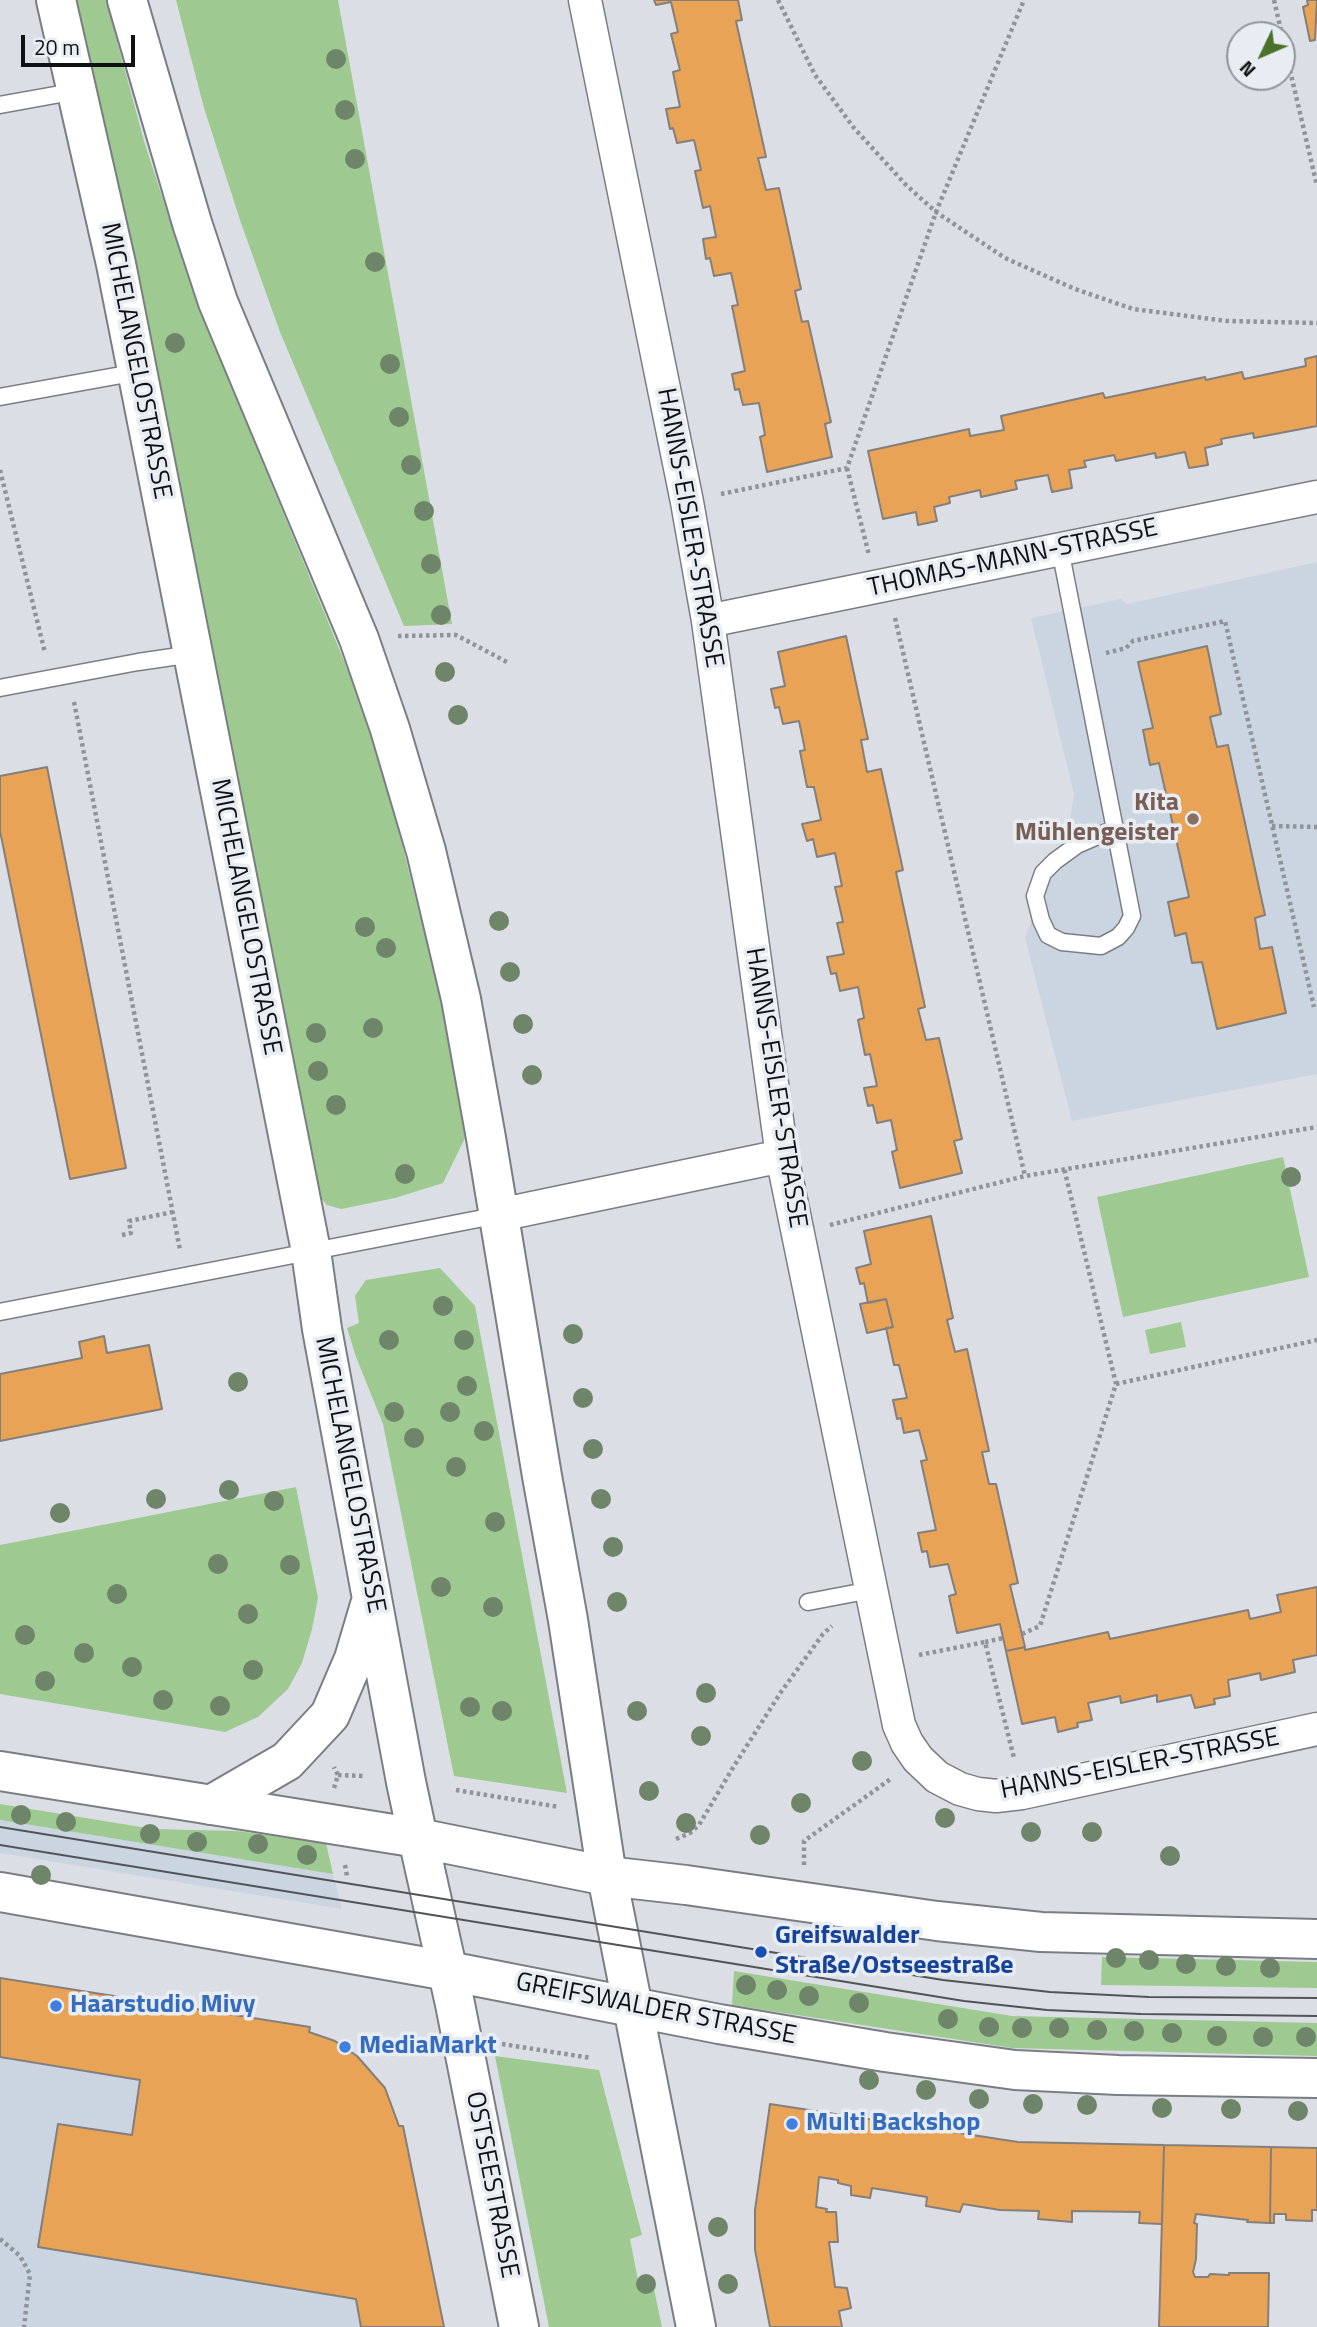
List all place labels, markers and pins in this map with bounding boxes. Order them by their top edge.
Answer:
place label: Kita Mühlengeister [1015,788,1179,850]
marker: Kita Mühlengeister [1185,811,1201,827]
place label: Greifswalder Straße/Ostseestraße [775,1921,1014,1982]
marker: Greifswalder Straße/Ostseestraße [753,1944,769,1960]
place label: Haarstudio Mivy [70,1990,255,2022]
marker: Haarstudio Mivy [48,1998,64,2014]
place label: MediaMarkt [359,2031,497,2063]
marker: MediaMarkt [337,2039,353,2055]
place label: Multi Backshop [806,2108,980,2140]
marker: Multi Backshop [784,2116,800,2132]

